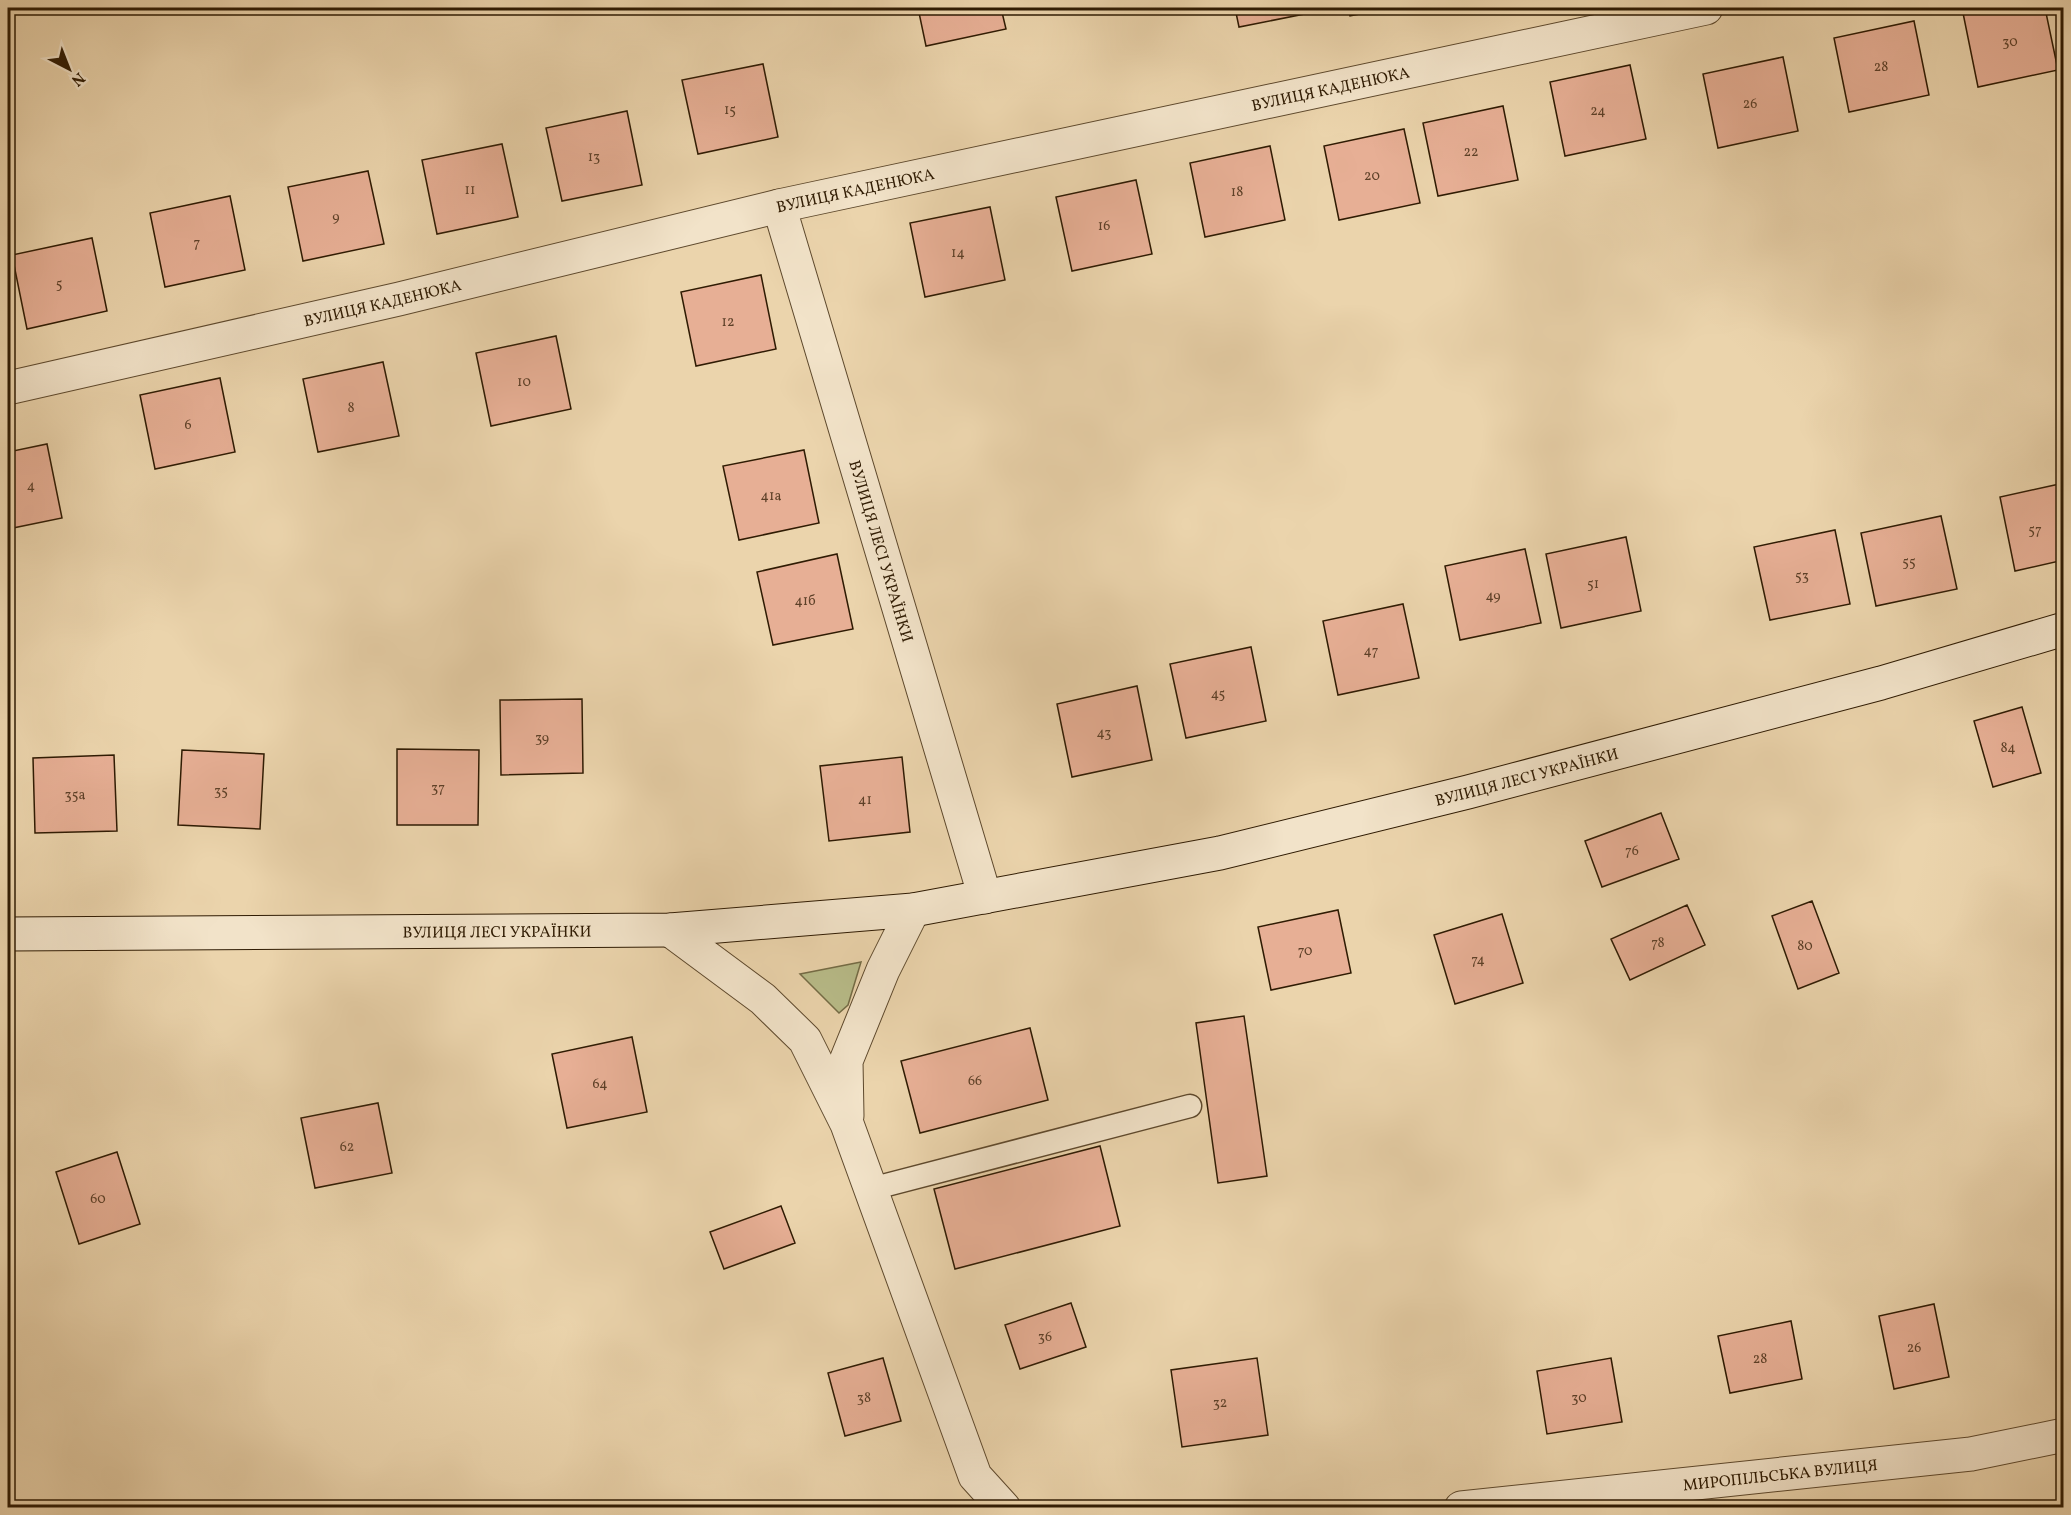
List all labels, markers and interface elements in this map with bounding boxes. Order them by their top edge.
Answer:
house number: 30 [2002,33,2018,52]
north arrow [39,39,99,99]
house number: 28 [1874,58,1888,77]
street label: ВУЛИЦЯ КАДЕНЮКА [1250,63,1412,118]
text: N [66,67,89,91]
house number: 26 [1743,95,1757,114]
house number: 15 [724,101,736,120]
house number: 24 [1590,102,1606,121]
house number: 22 [1463,143,1479,162]
house number: 13 [588,148,600,167]
street label: ВУЛИЦЯ КАДЕНЮКА [774,164,937,219]
house number: 20 [1364,167,1380,186]
house number: 11 [465,181,475,200]
house number: 18 [1231,183,1243,202]
house number: 9 [332,208,340,227]
house number: 16 [1098,217,1110,236]
house number: 7 [194,234,201,253]
house number: 14 [951,244,965,263]
house number: 5 [56,275,62,294]
street label: ВУЛИЦЯ КАДЕНЮКА [302,275,464,333]
house number: 12 [722,313,734,332]
house number: 10 [517,373,531,392]
house number: 8 [347,399,355,418]
house number: 6 [184,416,192,435]
street label: ВУЛИЦЯ ЛЕСІ УКРАЇНКИ [842,458,917,645]
house number: 4 [27,477,35,496]
house number: 41а [761,487,781,506]
house number: 57 [2028,521,2042,540]
house number: 55 [1902,553,1916,572]
house number: 53 [1795,567,1809,586]
house number: 51 [1587,575,1599,594]
house number: 49 [1485,587,1501,606]
house number: 41б [794,592,816,611]
house number: 47 [1363,642,1379,661]
house number: 45 [1211,685,1225,704]
house number: 43 [1097,724,1111,743]
house number: 39 [535,729,549,748]
house number: 84 [2000,739,2016,758]
street label: ВУЛИЦЯ ЛЕСІ УКРАЇНКИ [1433,744,1621,813]
house number: 37 [431,779,445,798]
house number: 35 [214,782,228,801]
house number: 35а [65,786,85,805]
house number: 41 [858,791,872,810]
house number: 76 [1625,842,1639,861]
street label: ВУЛИЦЯ ЛЕСІ УКРАЇНКИ [402,921,592,945]
house number: 78 [1651,934,1665,953]
house number: 80 [1797,937,1813,956]
house number: 70 [1298,942,1312,961]
house number: 74 [1471,951,1485,970]
house number: 66 [968,1072,982,1091]
house number: 64 [592,1075,608,1094]
house number: 62 [340,1138,354,1157]
house number: 60 [90,1190,106,1209]
house number: 36 [1038,1328,1052,1347]
house number: 26 [1907,1339,1921,1358]
house number: 28 [1753,1350,1767,1369]
house number: 38 [857,1389,871,1408]
house number: 30 [1571,1389,1587,1408]
house number: 32 [1213,1394,1227,1413]
street label: МИРОПІЛЬСЬКА ВУЛИЦЯ [1682,1455,1879,1497]

